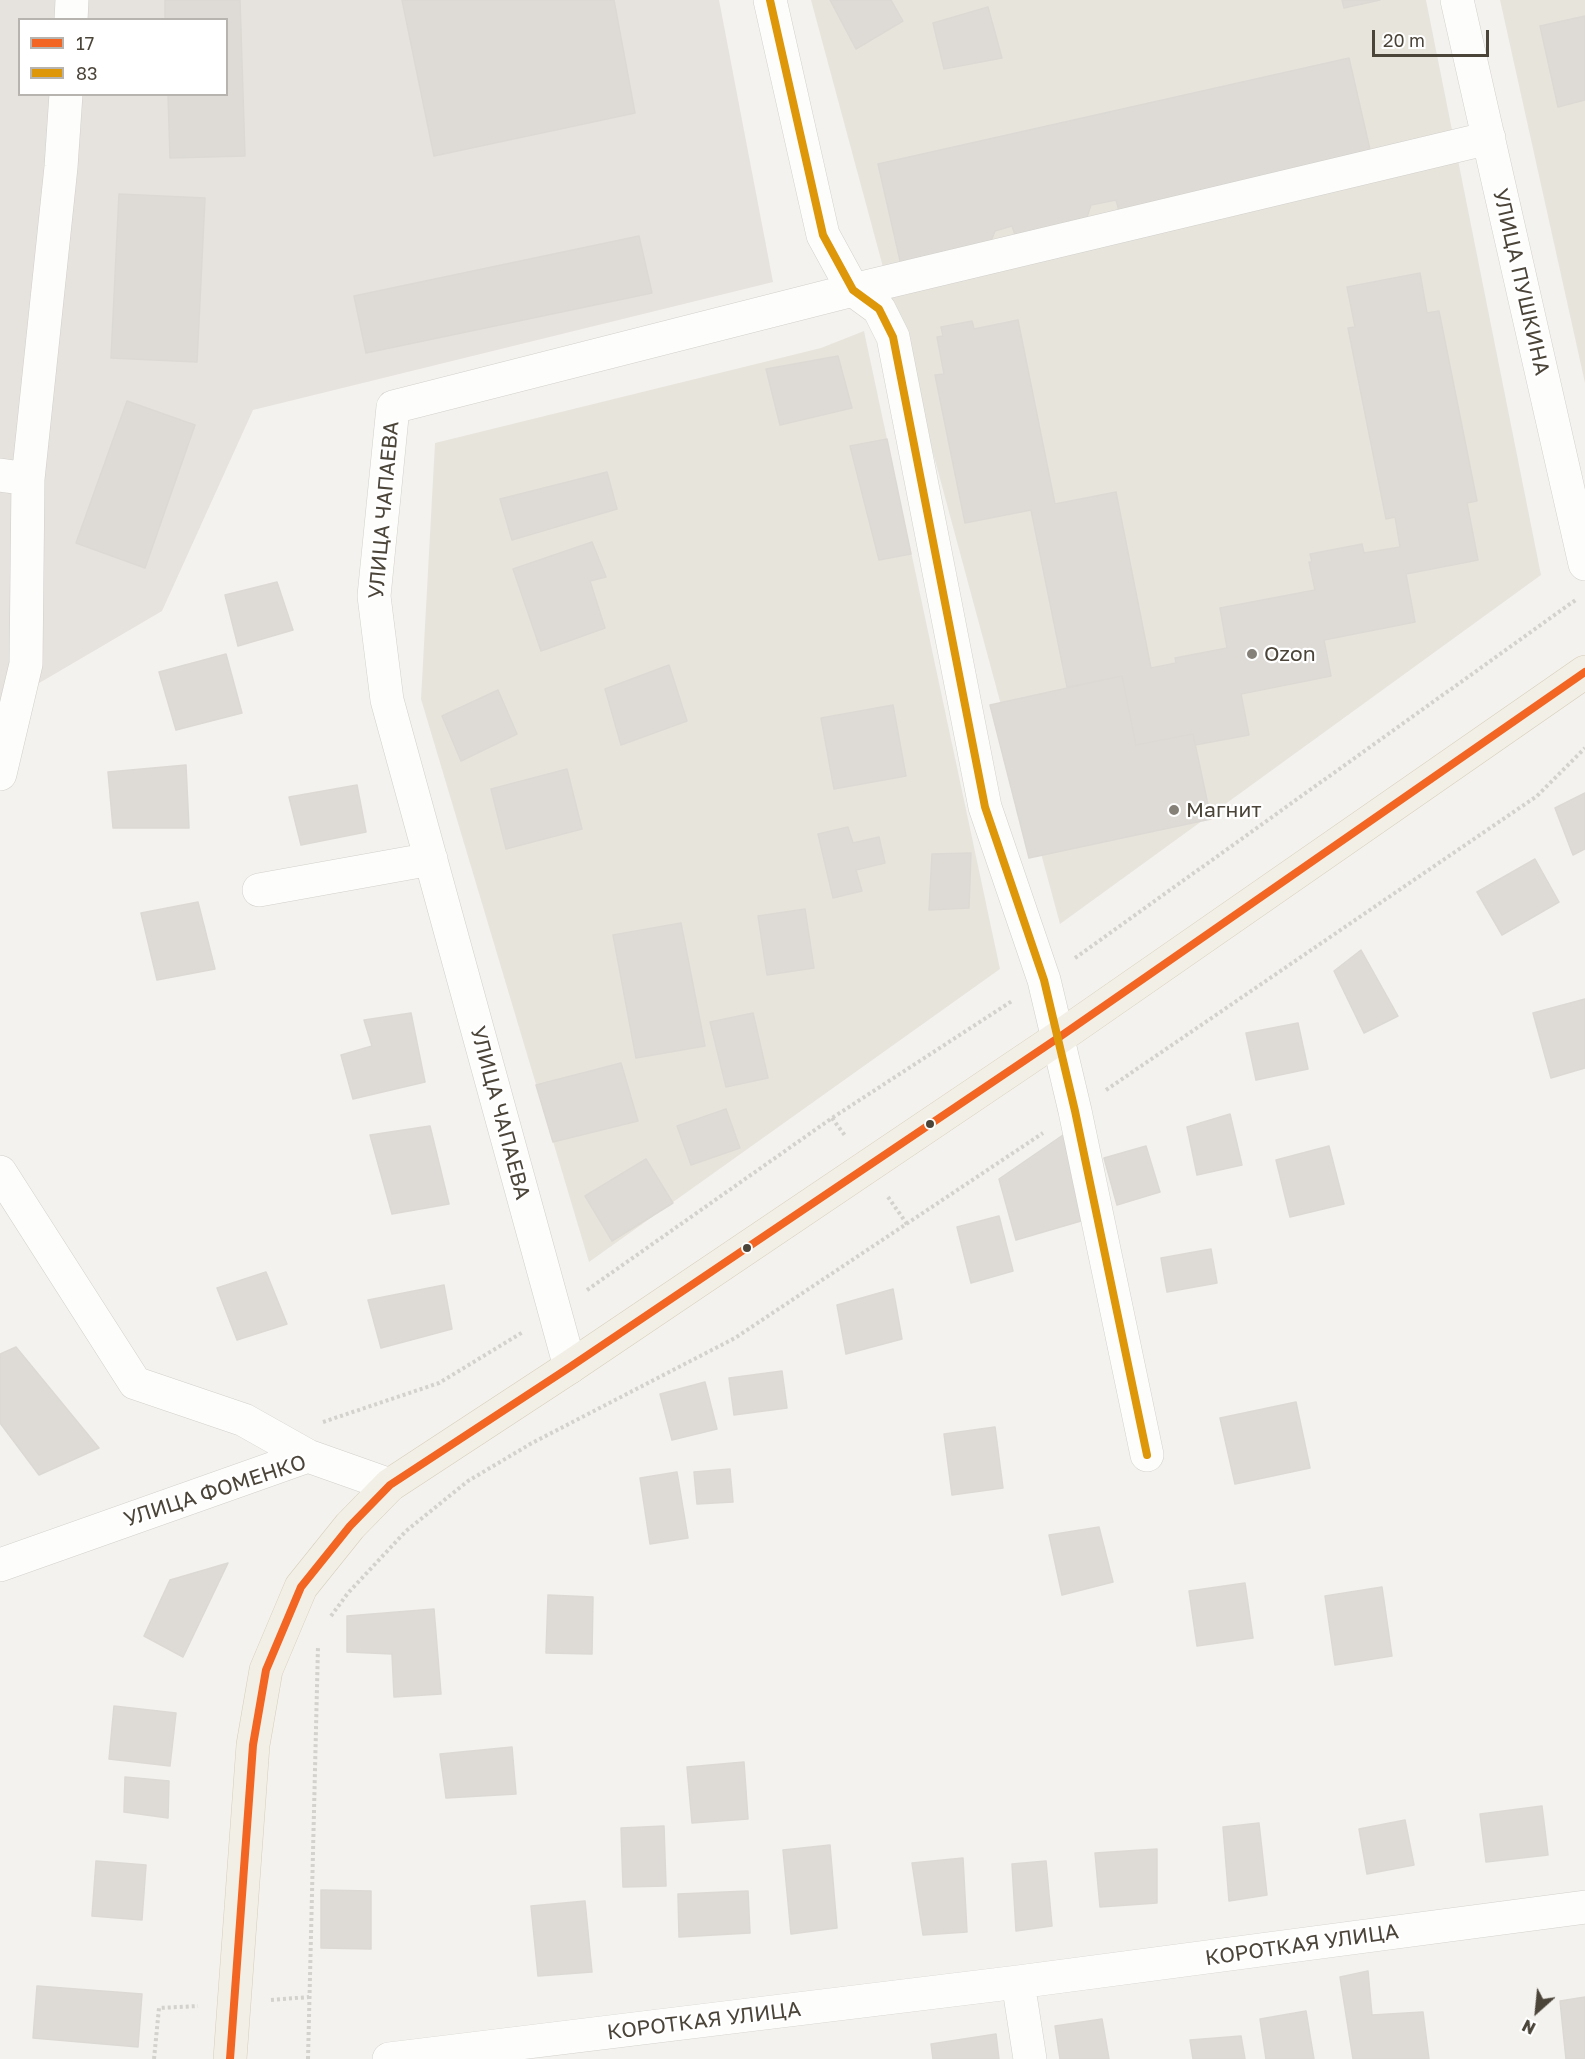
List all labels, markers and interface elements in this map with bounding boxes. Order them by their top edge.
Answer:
legend [18,18,228,96]
scale bar [1375,18,1492,56]
text: 20 m [1383,29,1425,51]
text: 17 [76,32,94,54]
text: 83 [76,62,98,84]
street label: УЛИЦА ПУШКИНА [1487,186,1555,378]
street label: УЛИЦА ЧАПАЕВА [364,420,404,600]
place label: Ozon [1264,641,1316,667]
marker: Ozon [1245,647,1259,661]
place label: Магнит [1186,797,1261,823]
marker: Магнит [1167,803,1181,817]
street label: УЛИЦА ЧАПАЕВА [465,1024,535,1202]
unlabelled marker [924,1118,936,1130]
unlabelled marker [741,1242,753,1254]
street label: УЛИЦА ФОМЕНКО [121,1450,309,1532]
street label: КОРОТКАЯ УЛИЦА [1204,1919,1400,1971]
north arrow [1507,1981,1567,2041]
street label: КОРОТКАЯ УЛИЦА [606,1997,802,2045]
text: N [1519,2015,1539,2039]

